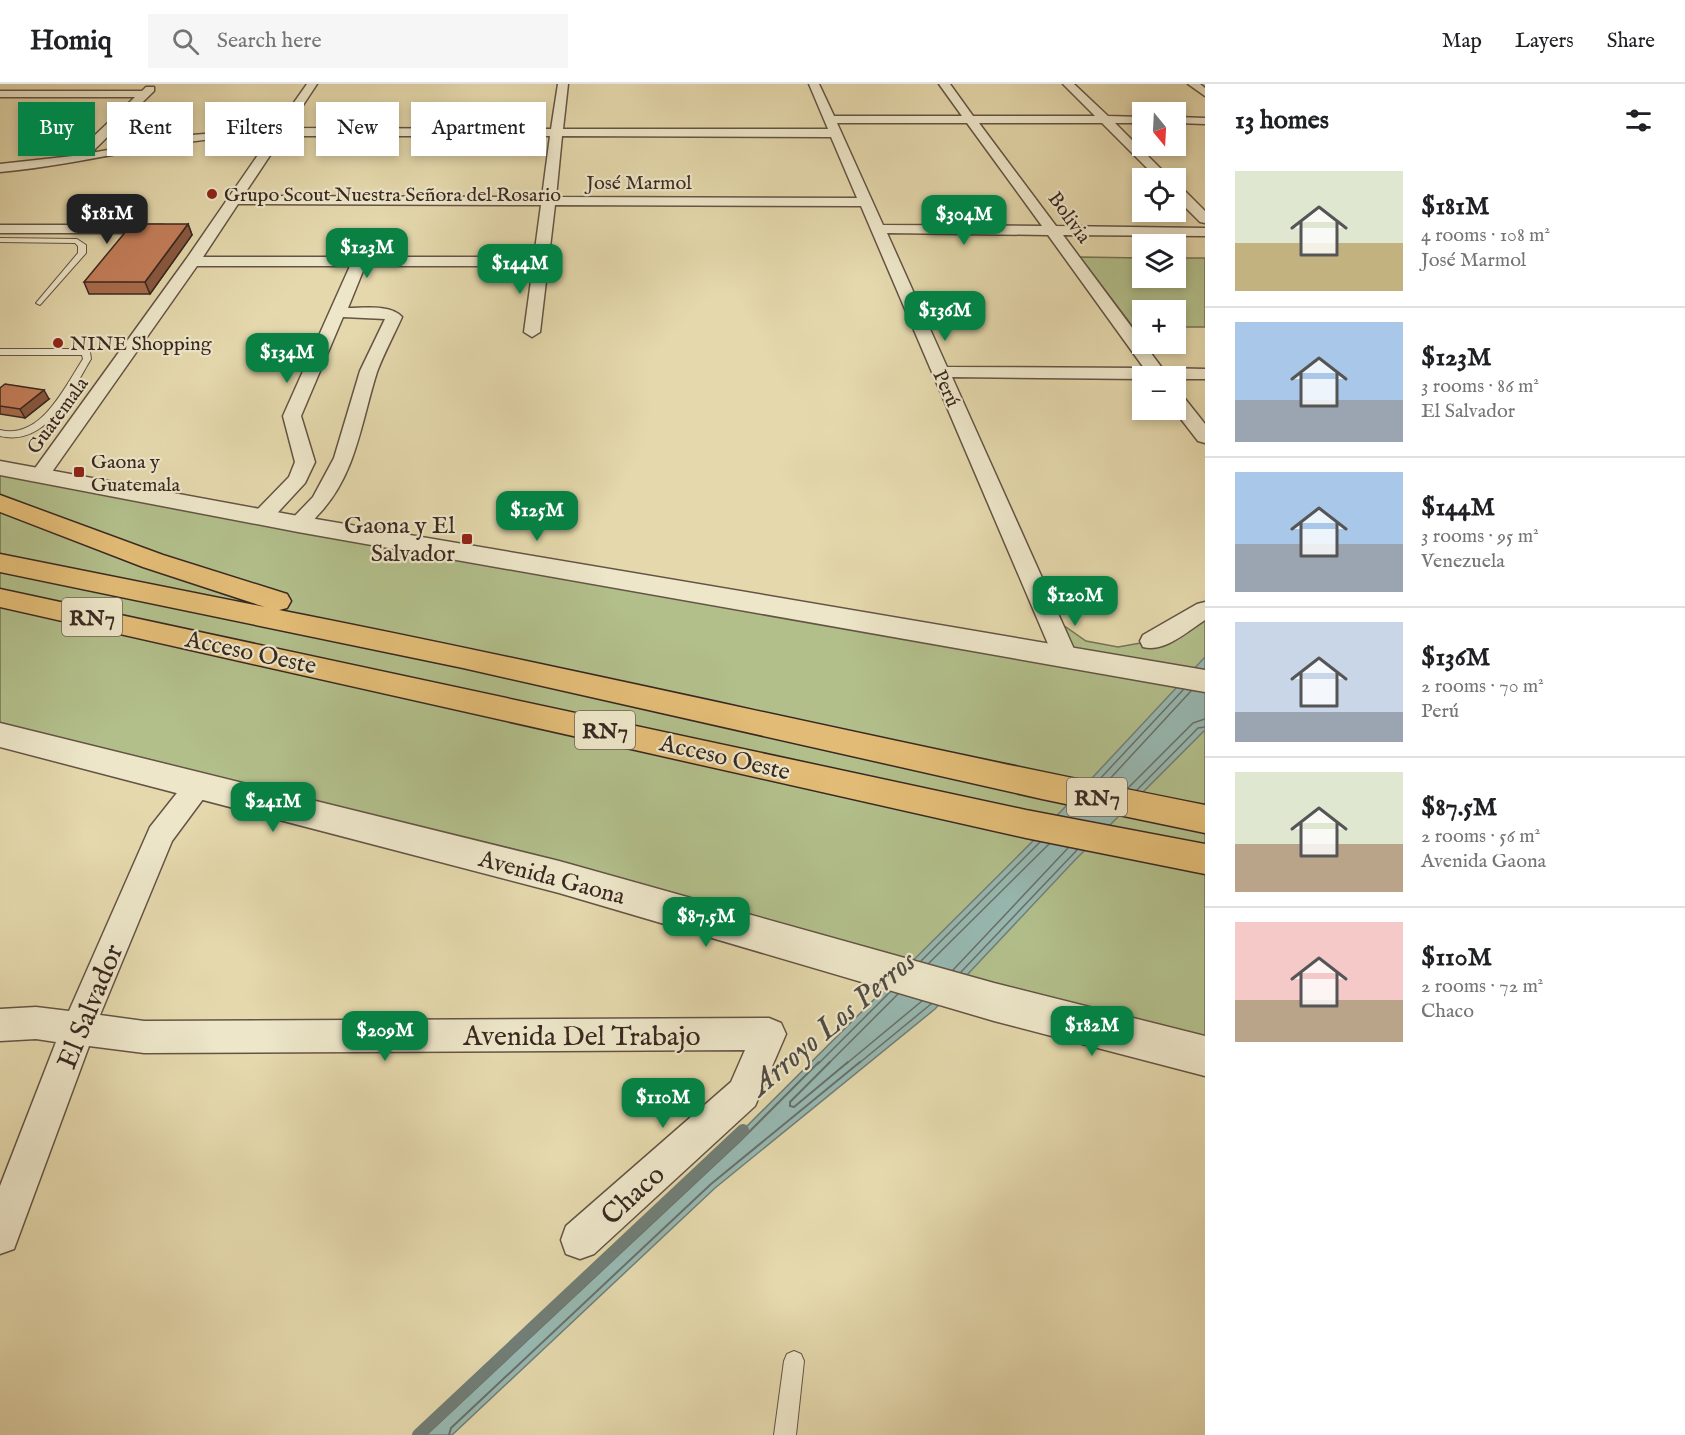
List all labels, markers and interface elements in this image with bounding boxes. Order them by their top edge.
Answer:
search box [148,14,568,68]
text: Homiq [30,24,112,59]
icon: search [169,25,202,58]
text: Search here [217,27,322,55]
text: Map [1442,28,1482,55]
text: Layers [1515,28,1574,55]
text: Share [1607,28,1655,55]
chip: Buy [18,102,95,156]
chip: Rent [107,102,193,156]
chip: Filters [205,102,304,156]
chip: New [316,102,399,156]
chip: Apartment [411,102,546,156]
north arrow [1132,102,1186,156]
map controls [1132,102,1186,420]
text: 13 homes [1235,104,1329,137]
icon: filters [1622,104,1655,137]
button: locate [1132,168,1186,222]
street label: José Marmol [584,171,692,196]
place label: Grupo Scout Nuestra Señora del Rosario [224,183,561,208]
marker: Grupo Scout Nuestra Señora del Rosario [205,187,219,201]
street label: Bolivia [1042,187,1096,249]
text: $181M [1421,190,1489,223]
pin: $181M [65,194,149,245]
pin: $304M [922,195,1006,246]
icon: home [1283,195,1355,267]
text: $181M [81,201,133,226]
text: $304M [936,202,992,227]
text: 4 rooms · 108 m² [1421,223,1550,248]
pin: $123M [325,228,409,279]
button: layers [1132,234,1186,288]
text: $123M [340,235,394,260]
pin: $144M [478,244,562,295]
text: José Marmol [1421,248,1526,273]
text: $144M [492,251,548,276]
pin: $136M [903,291,987,342]
text: $136M [918,298,972,323]
button: + [1132,300,1186,354]
place label: NINE Shopping [70,332,213,357]
pin: $134M [245,333,329,384]
marker: NINE Shopping [51,336,65,350]
text: $134M [260,340,314,365]
text: $123M [1421,341,1491,374]
icon: home [1283,346,1355,418]
street label: Perú [926,366,965,411]
button: − [1132,366,1186,420]
street label: Guatemala [22,372,95,459]
text: 3 rooms · 86 m² [1421,374,1539,399]
text: El Salvador [1421,399,1515,424]
place label: Gaona y Guatemala [91,450,181,498]
marker: Gaona y Guatemala [72,465,86,479]
pin: $125M [495,491,579,542]
text: $144M [1421,491,1495,524]
icon: home [1283,496,1355,568]
text: $125M [510,498,564,523]
place label: Gaona y El Salvador [344,511,455,570]
text: 3 rooms · 95 m² [1421,524,1539,549]
marker: Gaona y El Salvador [460,532,474,546]
text: Venezuela [1421,549,1505,574]
pin: $120M [1033,576,1117,627]
text: $120M [1047,583,1103,608]
road number: RN7 [62,598,122,636]
street label: Acceso Oeste [181,624,319,682]
text: $136M [1421,641,1490,674]
icon: home [1283,646,1355,718]
text: 2 rooms · 70 m² [1421,674,1544,699]
text: Perú [1421,699,1459,724]
road number: RN7 [575,711,635,749]
street label: Acceso Oeste [655,728,793,789]
road number: RN7 [1067,778,1127,816]
pin: $241M [231,782,315,833]
text: $241M [245,789,301,814]
text: $87.5M [1421,791,1497,824]
icon: home [1283,796,1355,868]
text: 2 rooms · 56 m² [1421,824,1540,849]
street label: Avenida Gaona [474,844,629,913]
text: Avenida Gaona [1421,849,1546,874]
pin: $87.5M [657,897,755,948]
text: $87.5M [677,904,735,929]
street label: El Salvador [50,939,132,1075]
text: $110M [1421,941,1492,974]
water label: Arroyo Los Perros [739,942,926,1108]
icon: home [1283,946,1355,1018]
text: 2 rooms · 72 m² [1421,974,1543,999]
text: Chaco [1421,999,1474,1024]
pin: $182M [1050,1006,1134,1057]
pin: $209M [343,1011,427,1062]
text: $182M [1065,1013,1119,1038]
text: $209M [356,1018,414,1043]
street label: Avenida Del Trabajo [462,1020,701,1055]
pin: $110M [621,1078,705,1129]
text: $110M [636,1085,690,1110]
street label: Chaco [594,1158,673,1234]

